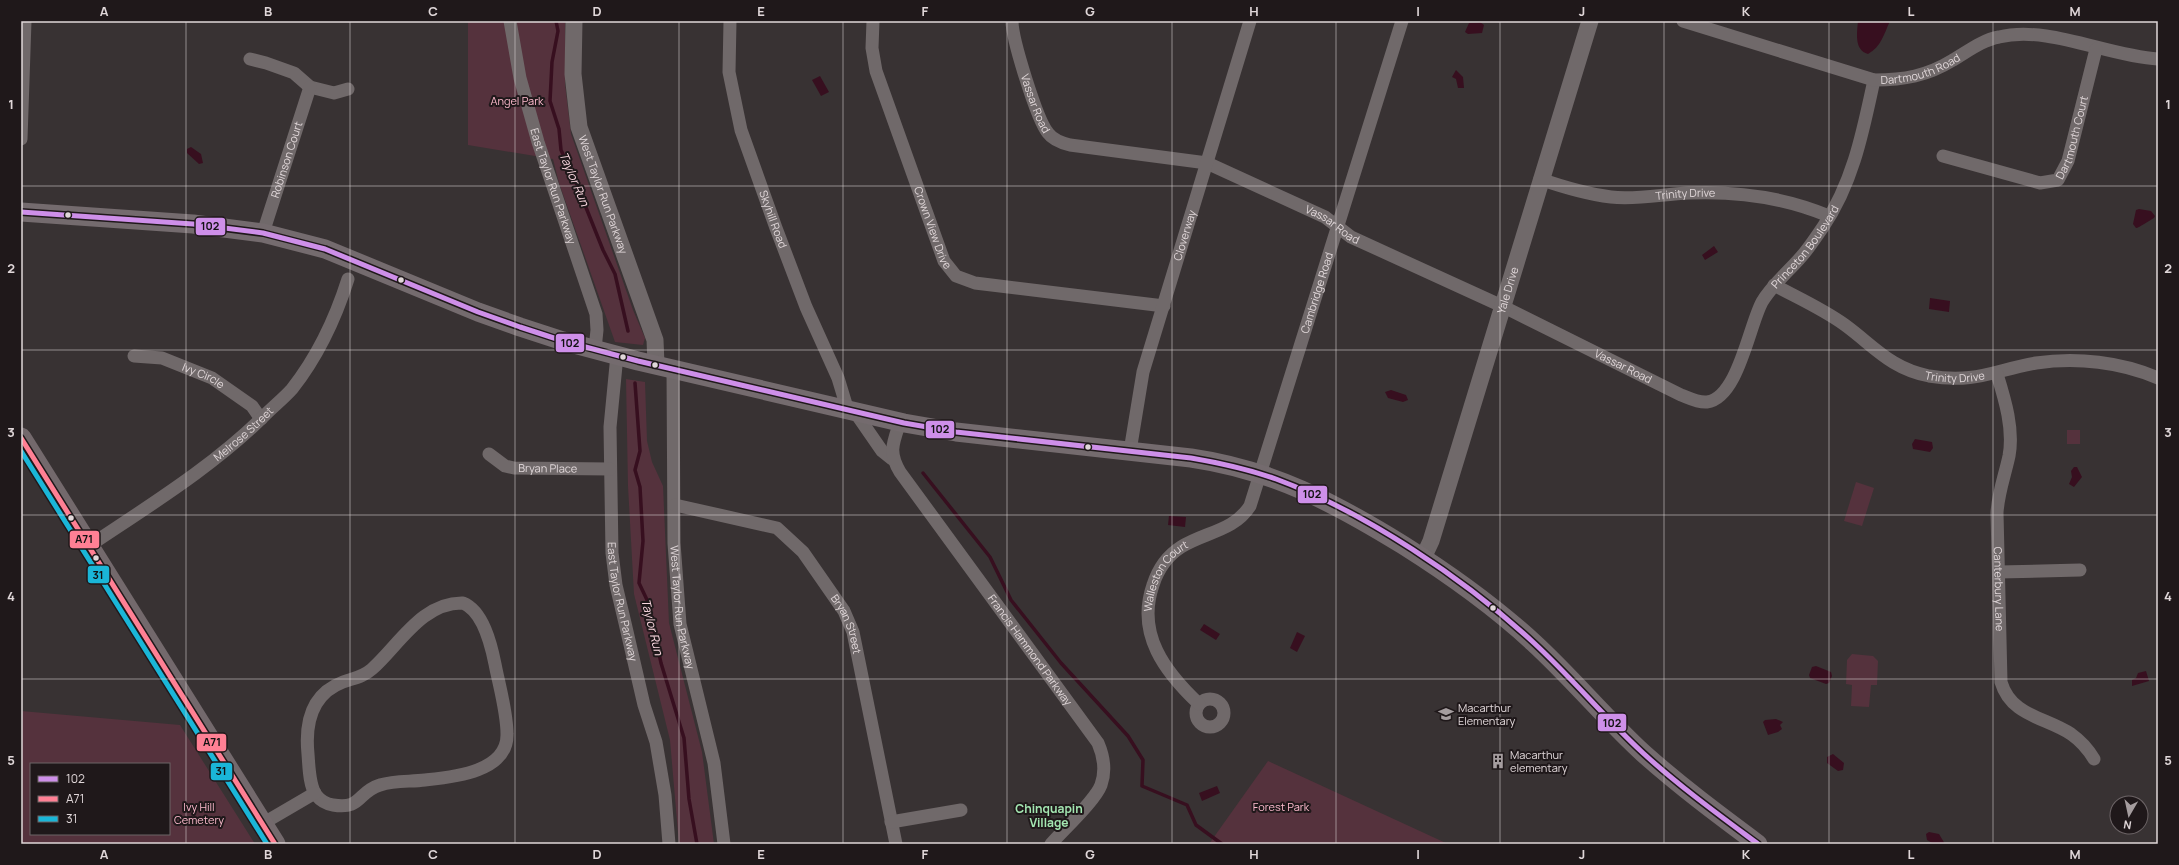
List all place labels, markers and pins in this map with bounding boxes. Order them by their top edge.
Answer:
unlabelled marker [63,210,73,220]
unlabelled marker [396,275,406,285]
unlabelled marker [618,352,628,362]
unlabelled marker [650,360,660,370]
unlabelled marker [1083,442,1093,452]
unlabelled marker [66,513,76,523]
unlabelled marker [91,553,101,563]
unlabelled marker [1488,603,1498,613]
place label: Macarthur Elementary [1458,700,1516,728]
school or university icon: Macarthur Elementary [1437,705,1455,723]
place label: Macarthur elementary [1510,747,1568,775]
building icon: Macarthur elementary [1489,752,1507,770]

